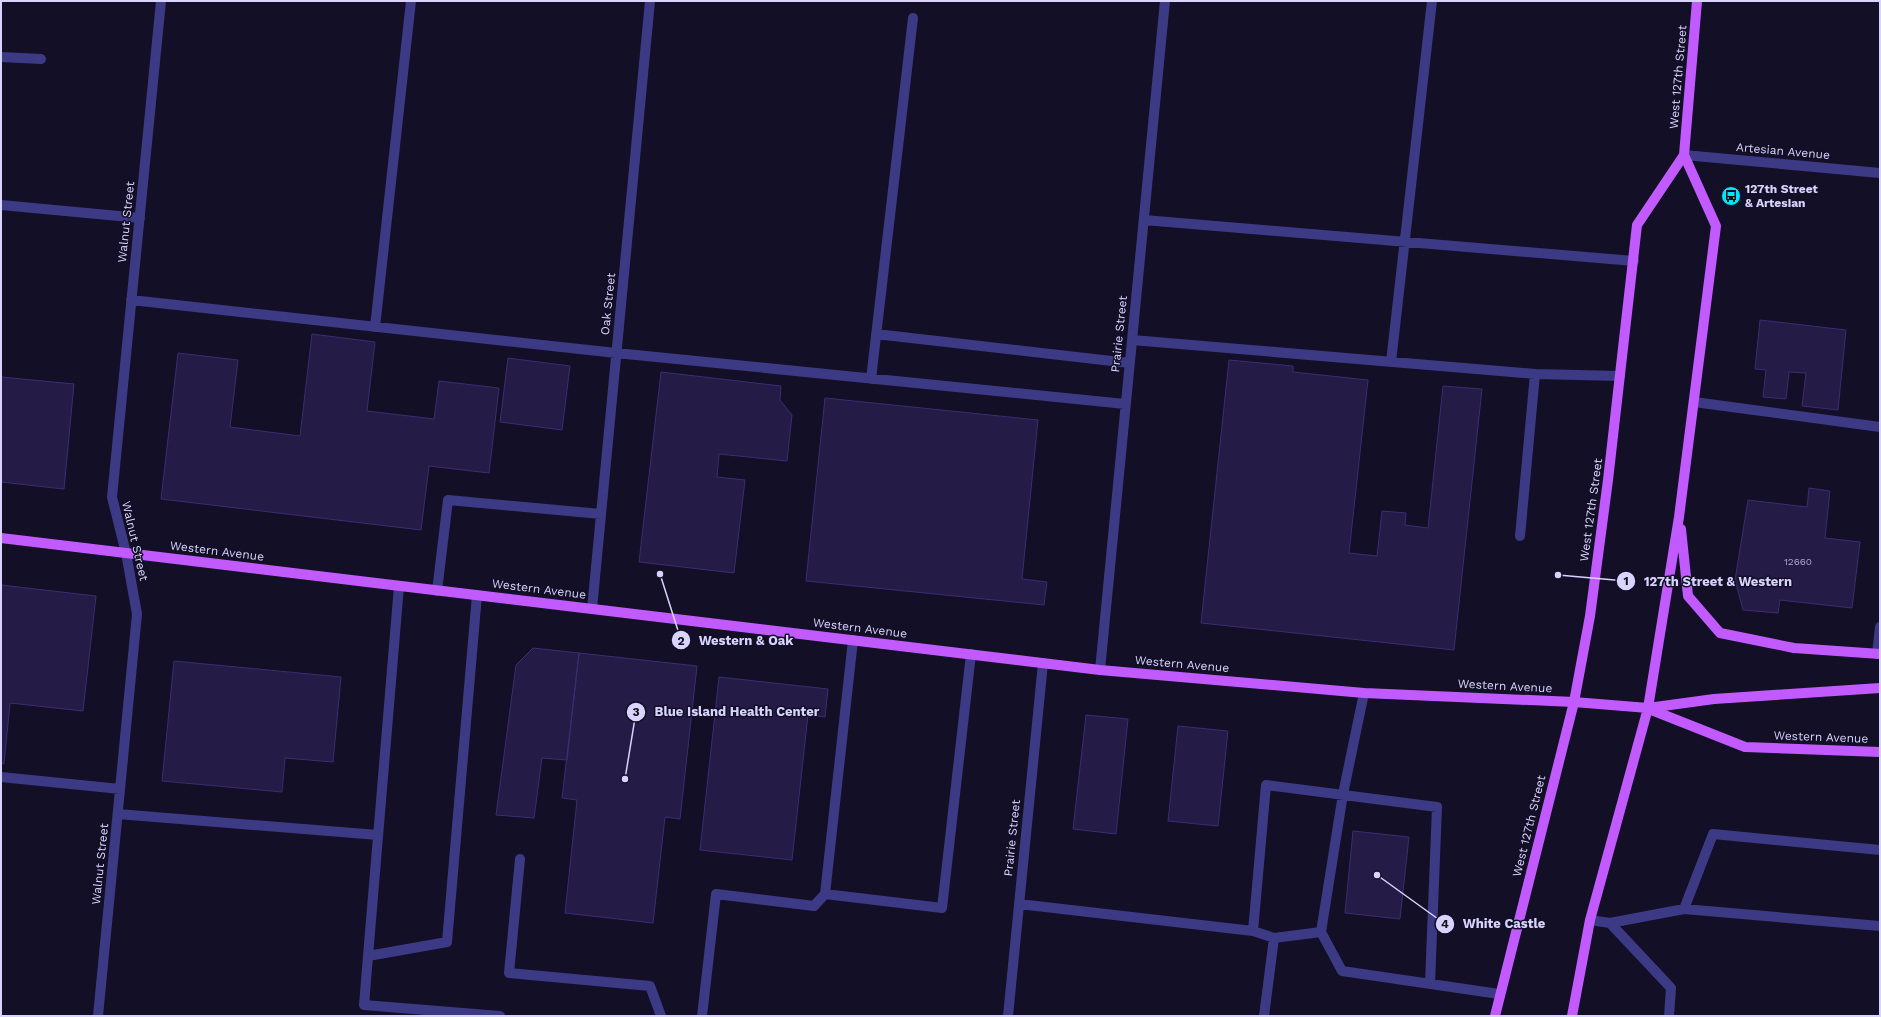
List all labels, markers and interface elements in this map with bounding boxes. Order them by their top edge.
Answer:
street label: West 127th Street [1666,25,1690,129]
street label: Artesian Avenue [1735,140,1831,162]
street label: Walnut Street [115,181,137,263]
place label: 127th Street & Artesian [1745,182,1819,210]
bus stop icon: 127th Street & Artesian [1720,185,1742,207]
street label: Oak Street [598,272,618,336]
street label: Prairie Street [1108,295,1130,373]
street label: West 127th Street [1577,457,1605,563]
street label: Walnut Street [119,500,151,582]
street label: Western Avenue [169,538,265,564]
house number: 12660 [1784,556,1812,567]
callout: 127th Street & Western [1616,569,1800,594]
text: 1 [1623,574,1629,588]
text: 127th Street & Western [1644,574,1792,589]
street label: Western Avenue [491,576,587,602]
street label: Western Avenue [812,615,908,641]
callout: Western & Oak [671,628,801,653]
text: Western & Oak [699,633,794,648]
text: 2 [677,634,685,648]
street label: Western Avenue [1134,653,1230,675]
street label: Western Avenue [1457,677,1553,695]
callout: Blue Island Health Center [626,699,827,724]
text: Blue Island Health Center [655,704,820,719]
text: 3 [632,705,640,719]
street label: Western Avenue [1773,728,1869,746]
street label: West 127th Street [1510,774,1548,878]
street label: Prairie Street [1001,799,1023,877]
street label: Walnut Street [89,823,111,905]
callout: White Castle [1435,911,1553,936]
text: White Castle [1463,916,1546,931]
text: 4 [1441,917,1449,931]

